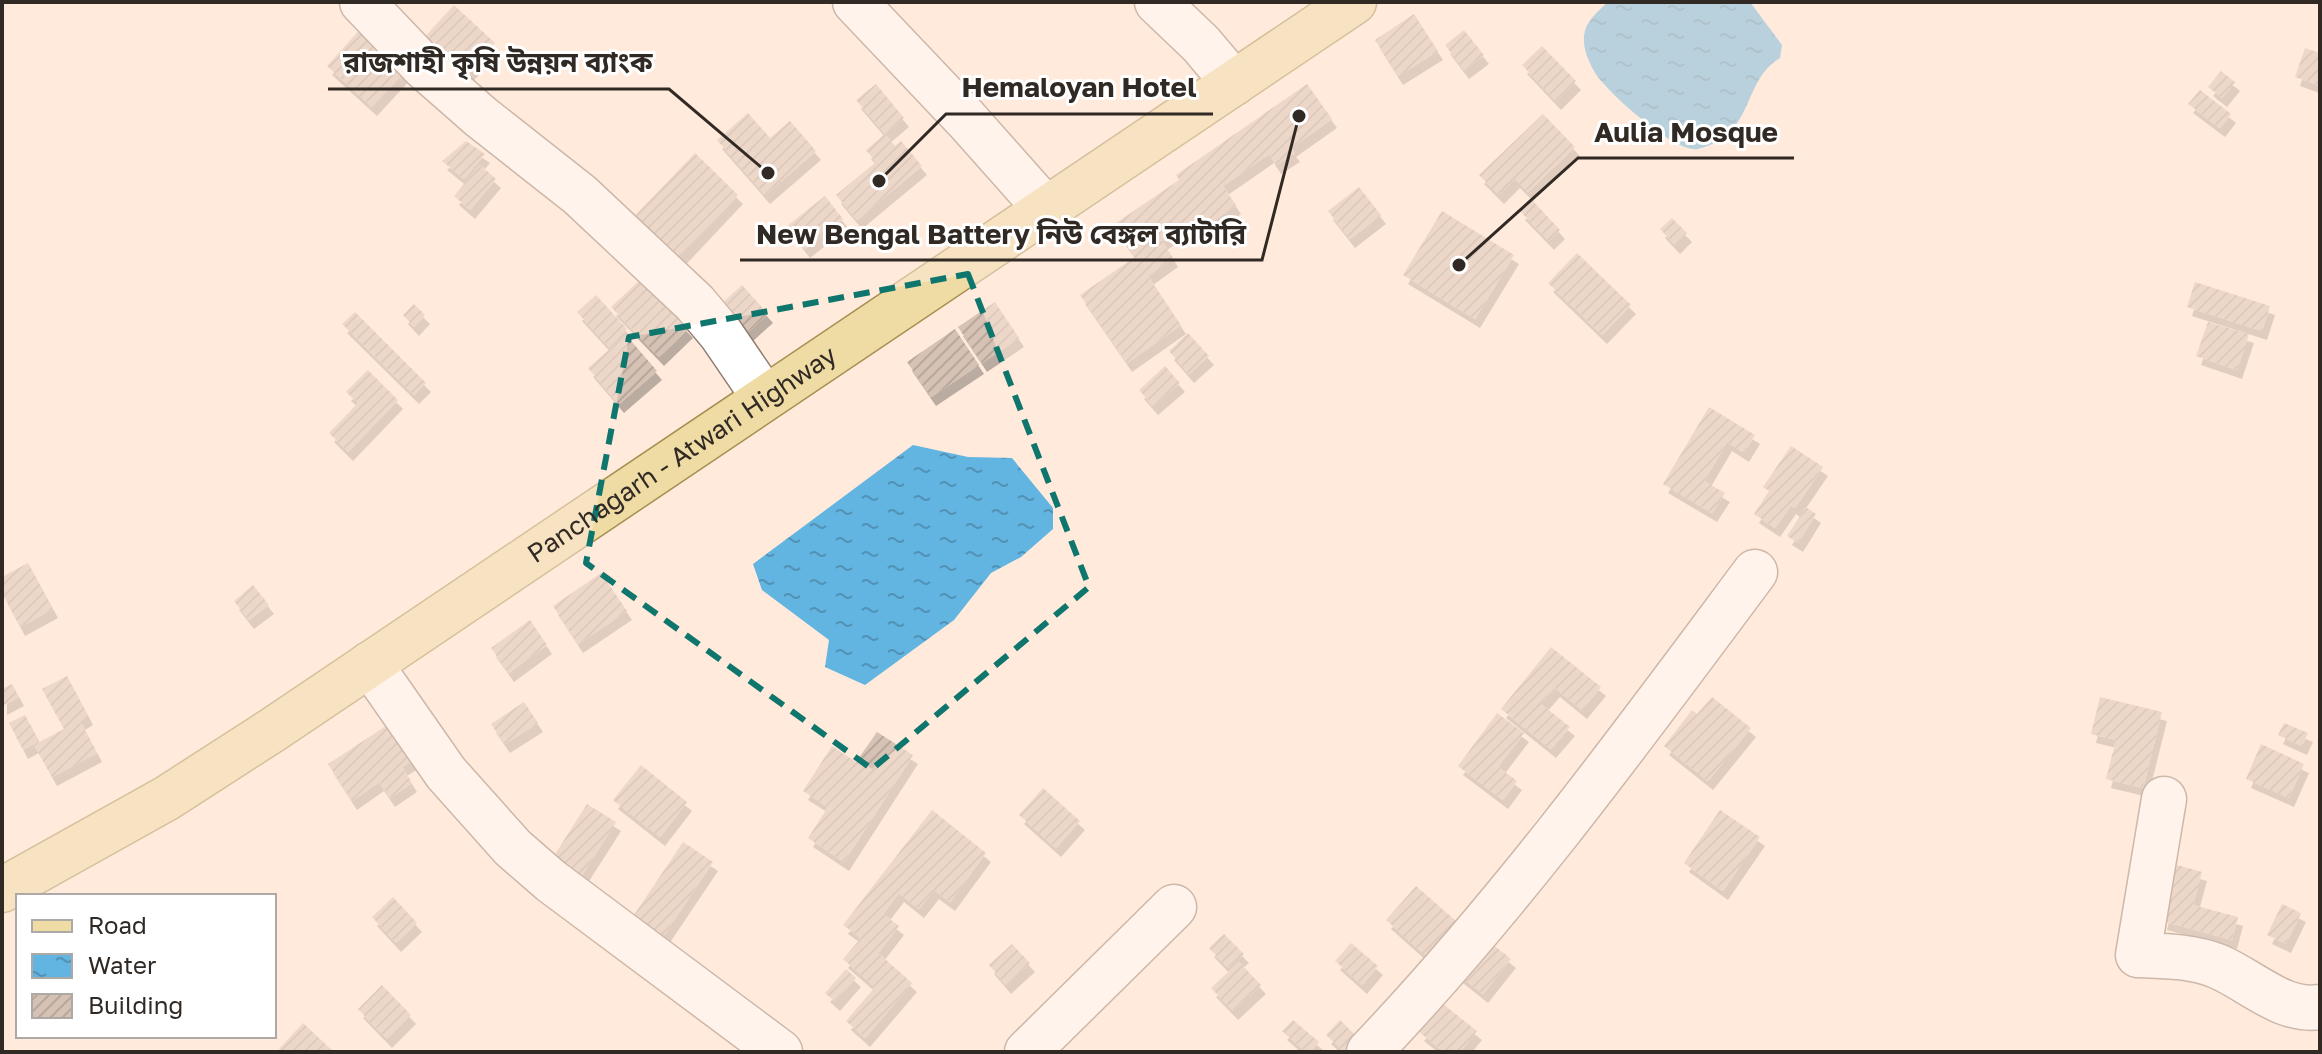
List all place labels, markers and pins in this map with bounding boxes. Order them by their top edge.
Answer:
callout: রাজশাহী কৃষি উন্নয়ন ব্যাংক [328,37,669,89]
callout: Hemaloyan Hotel [946,62,1213,114]
callout: Aulia Mosque [1578,106,1794,158]
callout: New Bengal Battery নিউ বেঙ্গল ব্যাটারি [740,208,1262,260]

